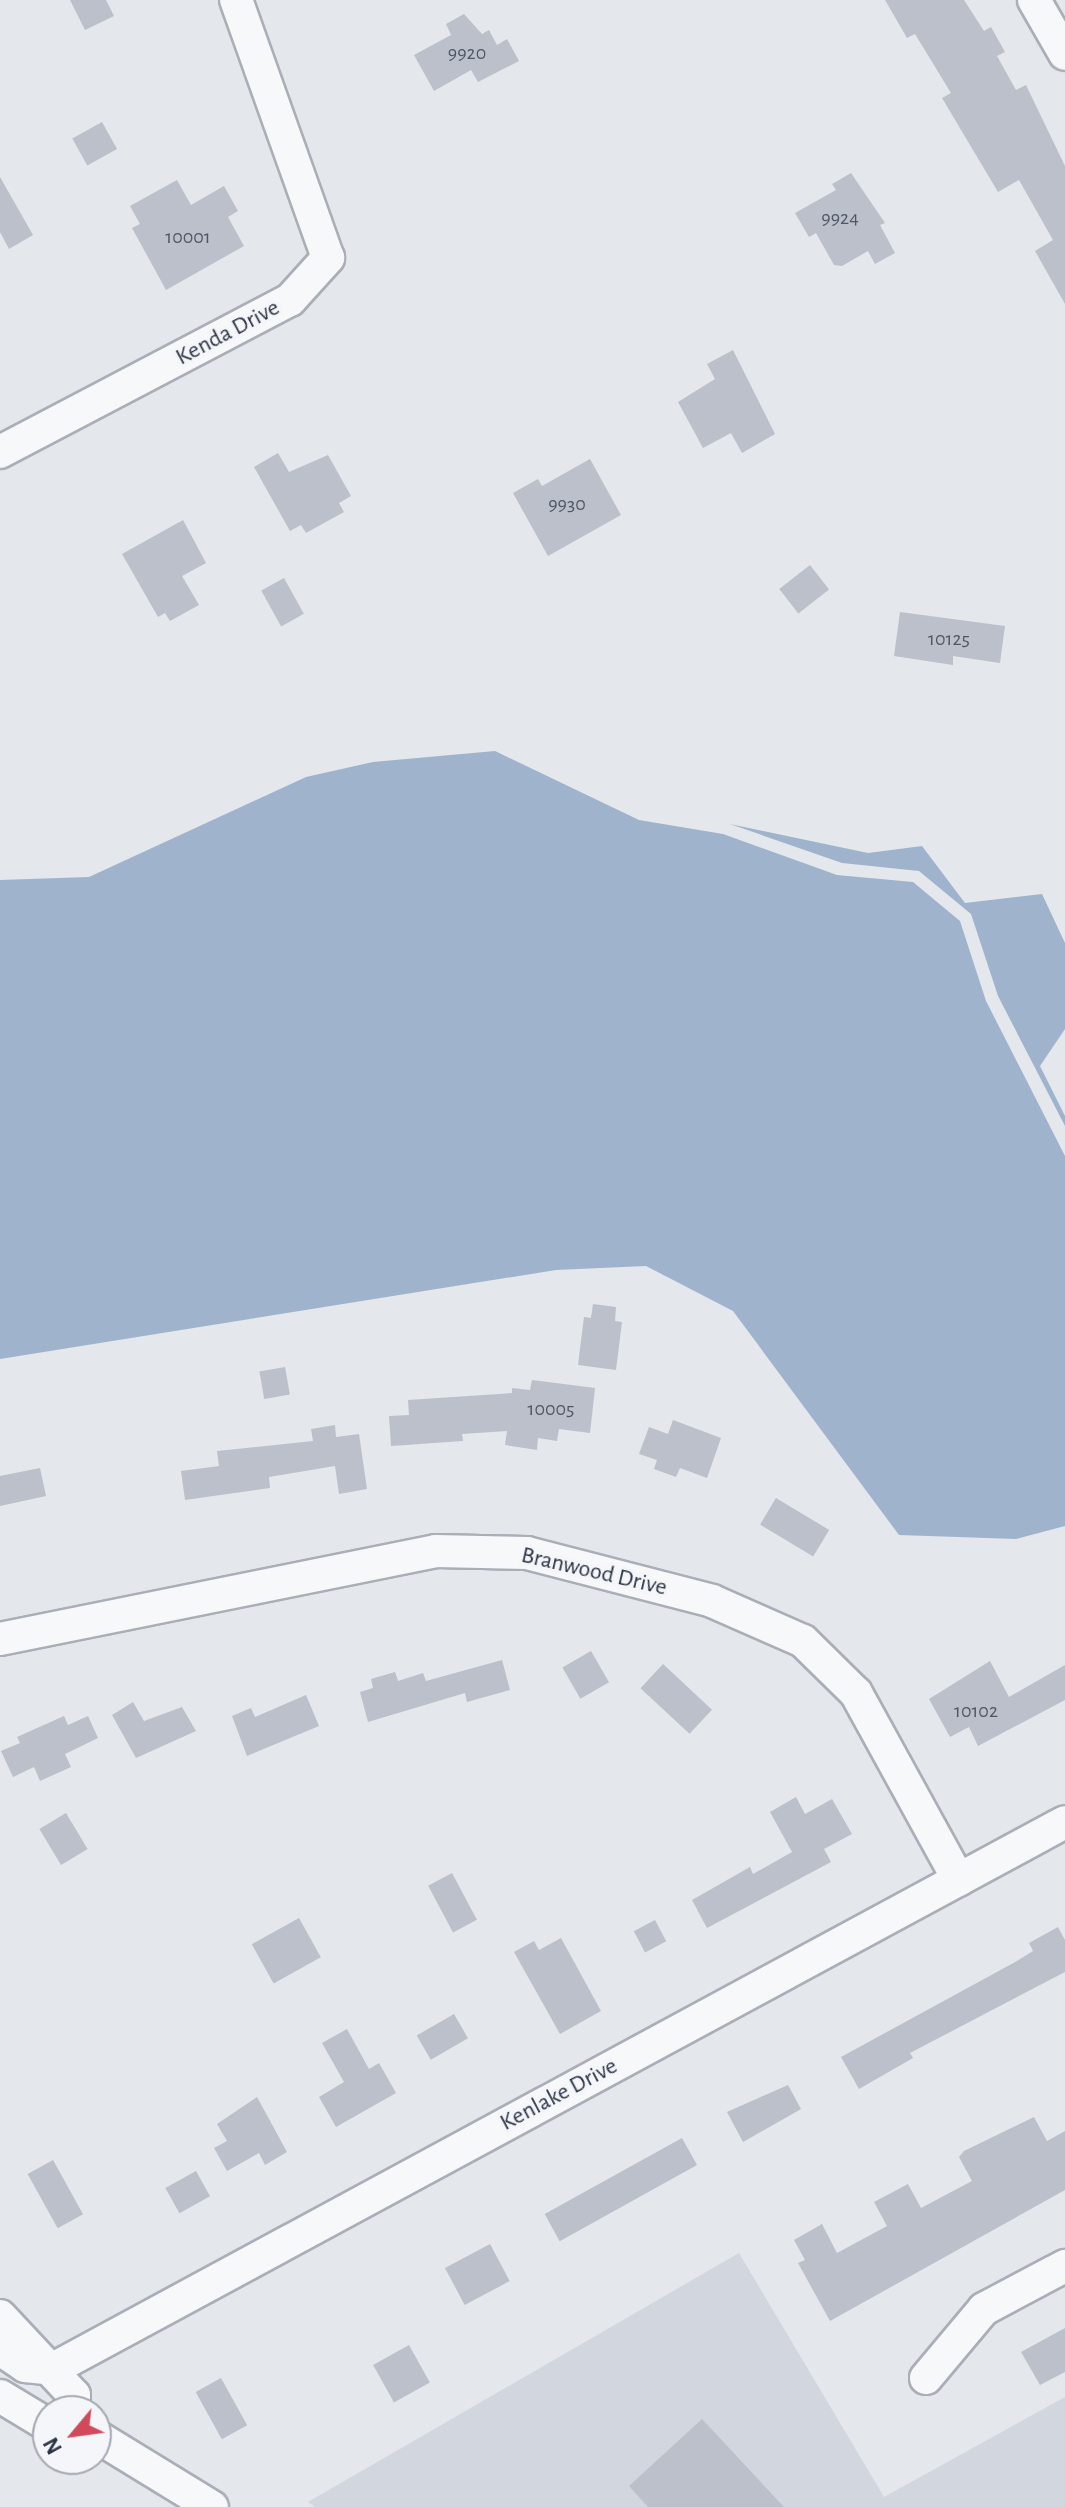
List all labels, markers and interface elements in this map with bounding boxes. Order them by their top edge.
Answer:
house number: 9920 [448,41,486,65]
house number: 9924 [821,206,859,230]
house number: 10001 [165,225,211,249]
street label: Kenda Drive [171,294,285,372]
house number: 9930 [548,492,586,516]
house number: 10125 [928,627,970,651]
house number: 10005 [528,1397,574,1421]
street label: Branwood Drive [518,1541,670,1603]
house number: 10102 [954,1699,998,1723]
street label: Kenlake Drive [495,2052,623,2138]
north arrow [32,2395,112,2475]
text: N [39,2434,66,2458]

